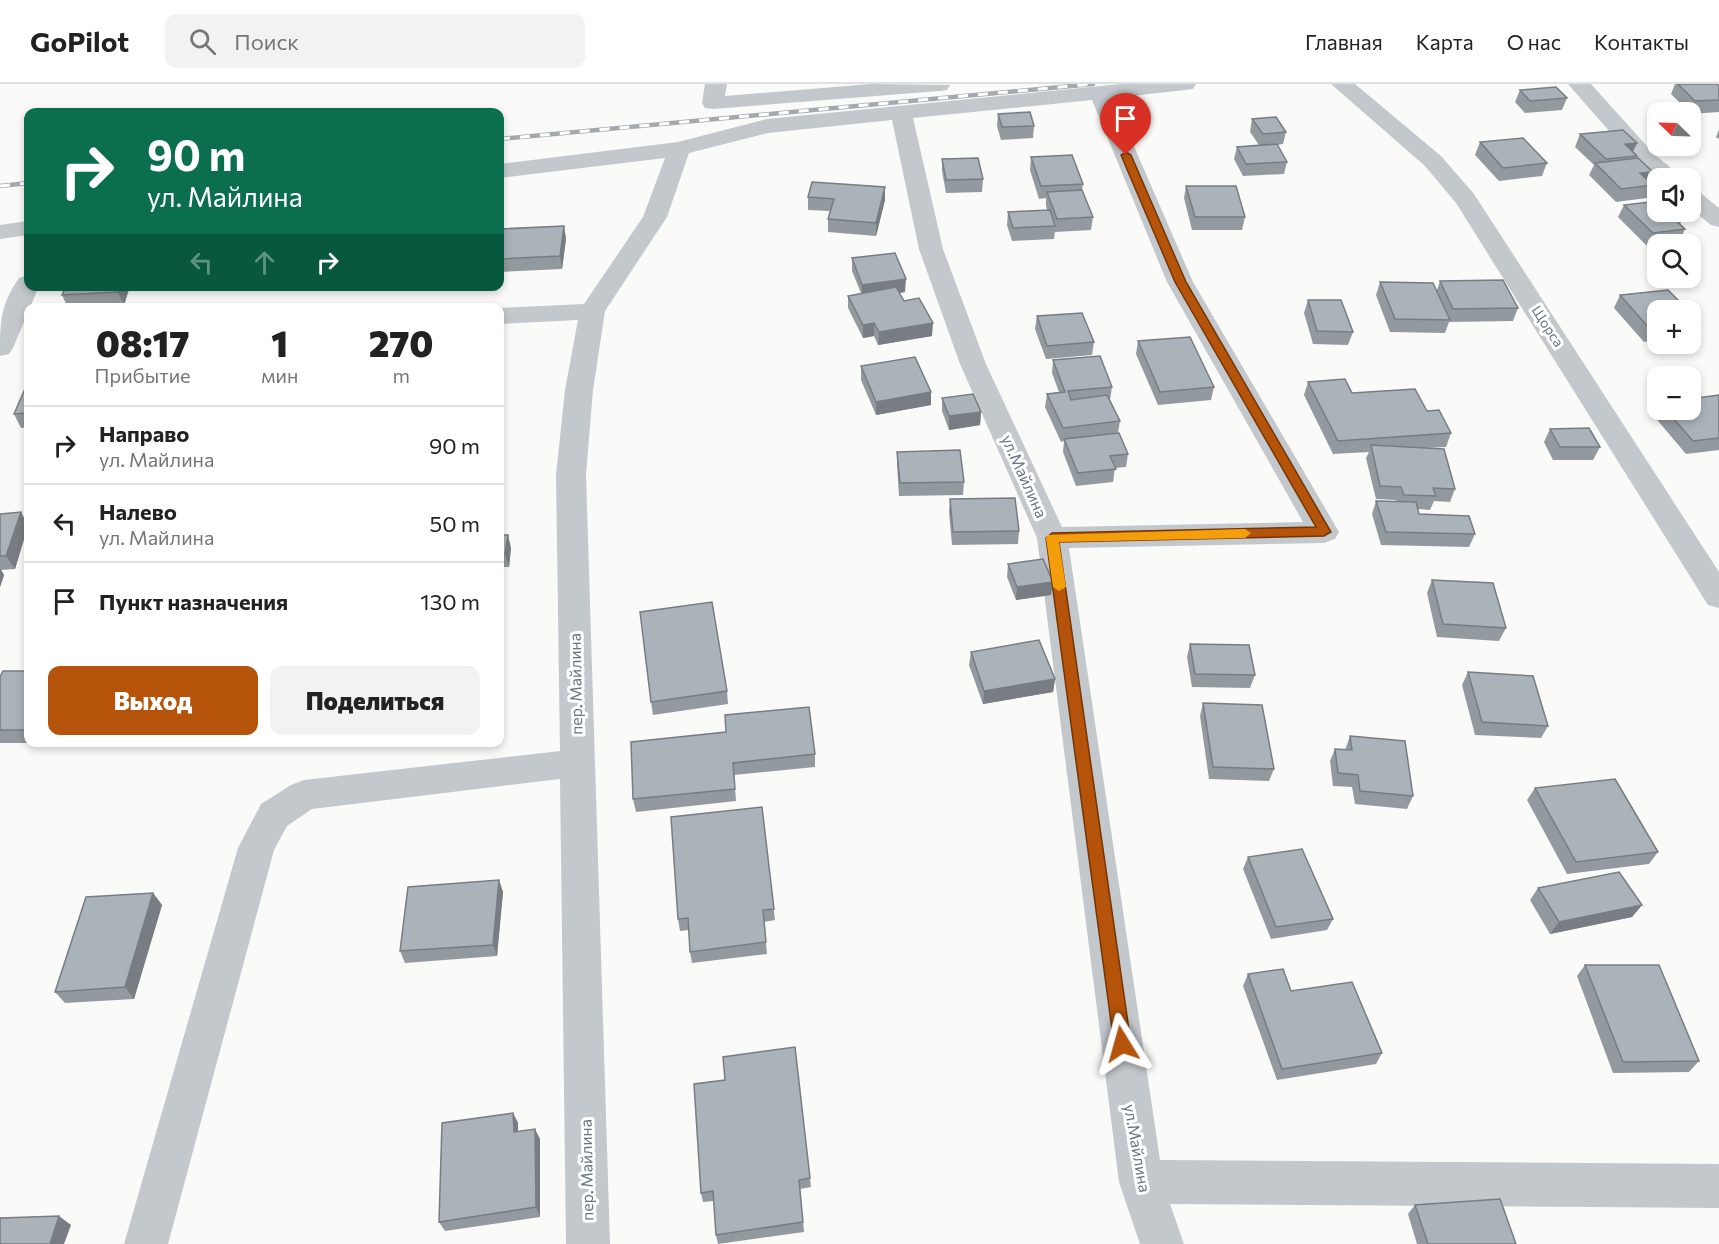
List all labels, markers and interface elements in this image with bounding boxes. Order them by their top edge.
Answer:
search box [165,14,585,68]
text: GoPilot [30,24,129,58]
icon: search [186,25,219,58]
text: Поиск [234,28,299,55]
text: Главная [1305,29,1383,54]
text: Карта [1416,29,1474,54]
text: О нас [1507,29,1561,54]
text: Контакты [1594,29,1689,54]
pin [1100,93,1151,155]
icon: arrive [1109,102,1142,135]
north arrow [1647,102,1701,156]
map controls [1647,102,1701,420]
text: 90 m [147,128,246,180]
icon: right [48,132,126,210]
button: sound [1647,168,1701,222]
text: ул. Майлина [147,180,303,213]
button: search [1647,234,1701,288]
icon: left [185,246,218,279]
icon: ahead [248,246,281,279]
icon: right [311,246,344,279]
button: + [1647,300,1701,354]
street label: Щорса [1528,302,1568,350]
text: 08:17 [96,320,189,364]
text: 1 [271,320,288,364]
text: 270 [369,320,433,364]
text: Прибытие [95,363,191,387]
text: мин [261,363,298,387]
text: m [392,363,410,387]
button: − [1647,366,1701,420]
text: Направо [99,420,189,447]
icon: right [48,429,81,462]
street label: ул.Майлина [998,431,1052,521]
text: 90 m [429,432,480,459]
text: ул. Майлина [99,447,214,471]
text: Налево [99,498,177,525]
icon: left [48,507,81,540]
text: 50 m [430,510,480,537]
text: ул. Майлина [99,525,214,549]
icon: arrive [48,585,81,618]
text: Пункт назначения [99,588,288,615]
text: 130 m [420,588,480,615]
street label: пер. Майлина [565,633,585,735]
button: Выход [48,666,258,735]
button: Поделиться [270,666,480,735]
position arrow [1090,1012,1154,1076]
street label: ул.Майлина [1121,1102,1155,1194]
street label: пер. Майлина [576,1119,596,1221]

